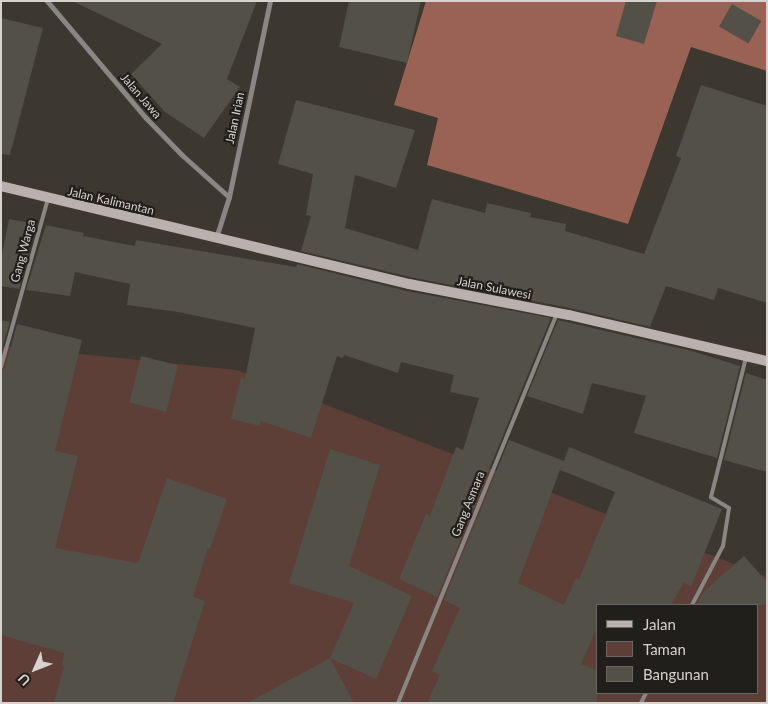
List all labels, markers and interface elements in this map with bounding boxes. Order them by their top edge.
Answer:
street label: Jalan Jawa [117,70,165,122]
street label: Jalan Irian [222,91,248,145]
street label: Jalan Kalimantan [66,184,156,218]
street label: Gang Warga [8,218,38,284]
street label: Jalan Sulawesi [456,274,532,302]
street label: Gang Asmara [448,469,488,539]
legend [596,604,758,694]
text: Jalan [643,615,676,633]
text: Taman [643,640,686,658]
north arrow [10,644,60,694]
text: Bangunan [643,665,709,683]
text: U [14,670,34,689]

